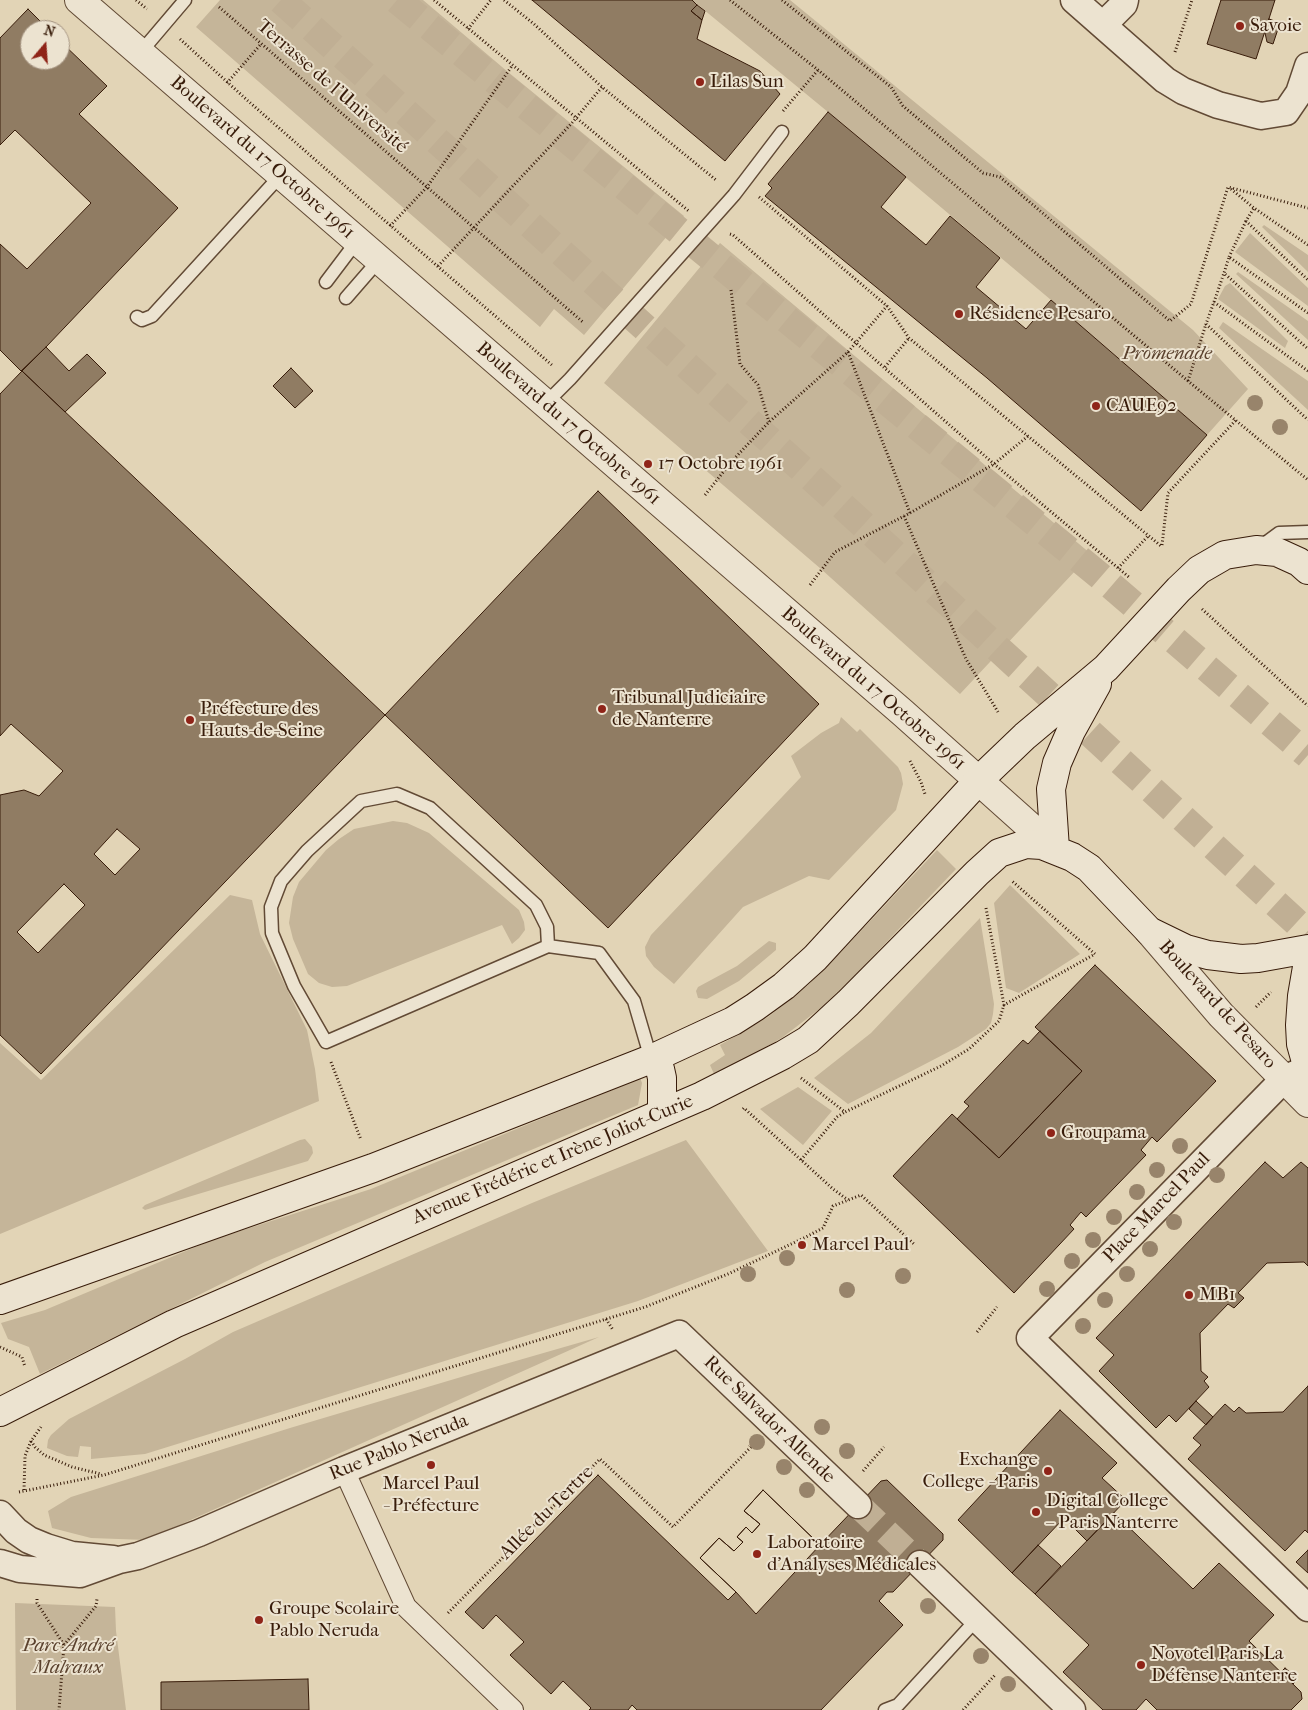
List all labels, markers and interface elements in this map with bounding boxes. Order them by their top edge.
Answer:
street label: Terrasse de l'Université [252,15,412,159]
place label: Savoie [1250,15,1302,37]
north arrow [20,20,70,70]
marker: Savoie [1234,20,1246,32]
text: N [42,21,57,41]
place label: Lilas Sun [710,71,784,93]
street label: Boulevard du 17 Octobre 1961 [165,72,359,244]
marker: Lilas Sun [694,76,706,88]
place label: Résidence Pesaro [969,303,1111,325]
marker: Résidence Pesaro [953,308,965,320]
street label: Boulevard du 17 Octobre 1961 [471,338,665,510]
park label: Promenade [1122,343,1212,365]
place label: CAUE92 [1106,395,1177,417]
marker: CAUE92 [1090,400,1102,412]
place label: 17 Octobre 1961 [658,453,783,475]
marker: 17 Octobre 1961 [642,458,654,470]
street label: Boulevard du 17 Octobre 1961 [776,603,970,775]
place label: Tribunal Judiciaire de Nanterre [612,687,766,731]
place label: Préfecture des Hauts-de-Seine [200,698,323,742]
marker: Tribunal Judiciaire de Nanterre [596,703,608,715]
marker: Préfecture des Hauts-de-Seine [184,714,196,726]
street label: Boulevard de Pesaro [1153,936,1281,1074]
street label: Avenue Frédéric et Irène Joliot-Curie [409,1090,697,1230]
place label: Groupama [1061,1122,1146,1144]
marker: Groupama [1045,1127,1057,1139]
street label: Place Marcel Paul [1099,1148,1215,1268]
place label: Marcel Paul [812,1234,909,1256]
marker: Marcel Paul [796,1239,808,1251]
place label: MB1 [1199,1284,1236,1306]
marker: MB1 [1183,1289,1195,1301]
street label: Rue Salvador Allende [698,1351,840,1489]
street label: Rue Pablo Neruda [326,1410,472,1486]
place label: Exchange College - Paris [923,1449,1038,1493]
marker: Marcel Paul - Préfecture [425,1459,437,1471]
street label: Allée du Tertre [495,1461,599,1565]
marker: Exchange College - Paris [1042,1465,1054,1477]
place label: Marcel Paul - Préfecture [382,1473,480,1517]
place label: Digital College – Paris Nanterre [1046,1490,1179,1534]
marker: Digital College – Paris Nanterre [1030,1506,1042,1518]
place label: Laboratoire d'Analyses Médicales [767,1532,936,1576]
marker: Laboratoire d'Analyses Médicales [751,1548,763,1560]
place label: Groupe Scolaire Pablo Neruda [269,1598,399,1642]
marker: Groupe Scolaire Pablo Neruda [253,1614,265,1626]
park label: Parc André Malraux [22,1635,114,1679]
place label: Novotel Paris La Défense Nanterre [1151,1643,1297,1687]
marker: Novotel Paris La Défense Nanterre [1135,1659,1147,1671]

